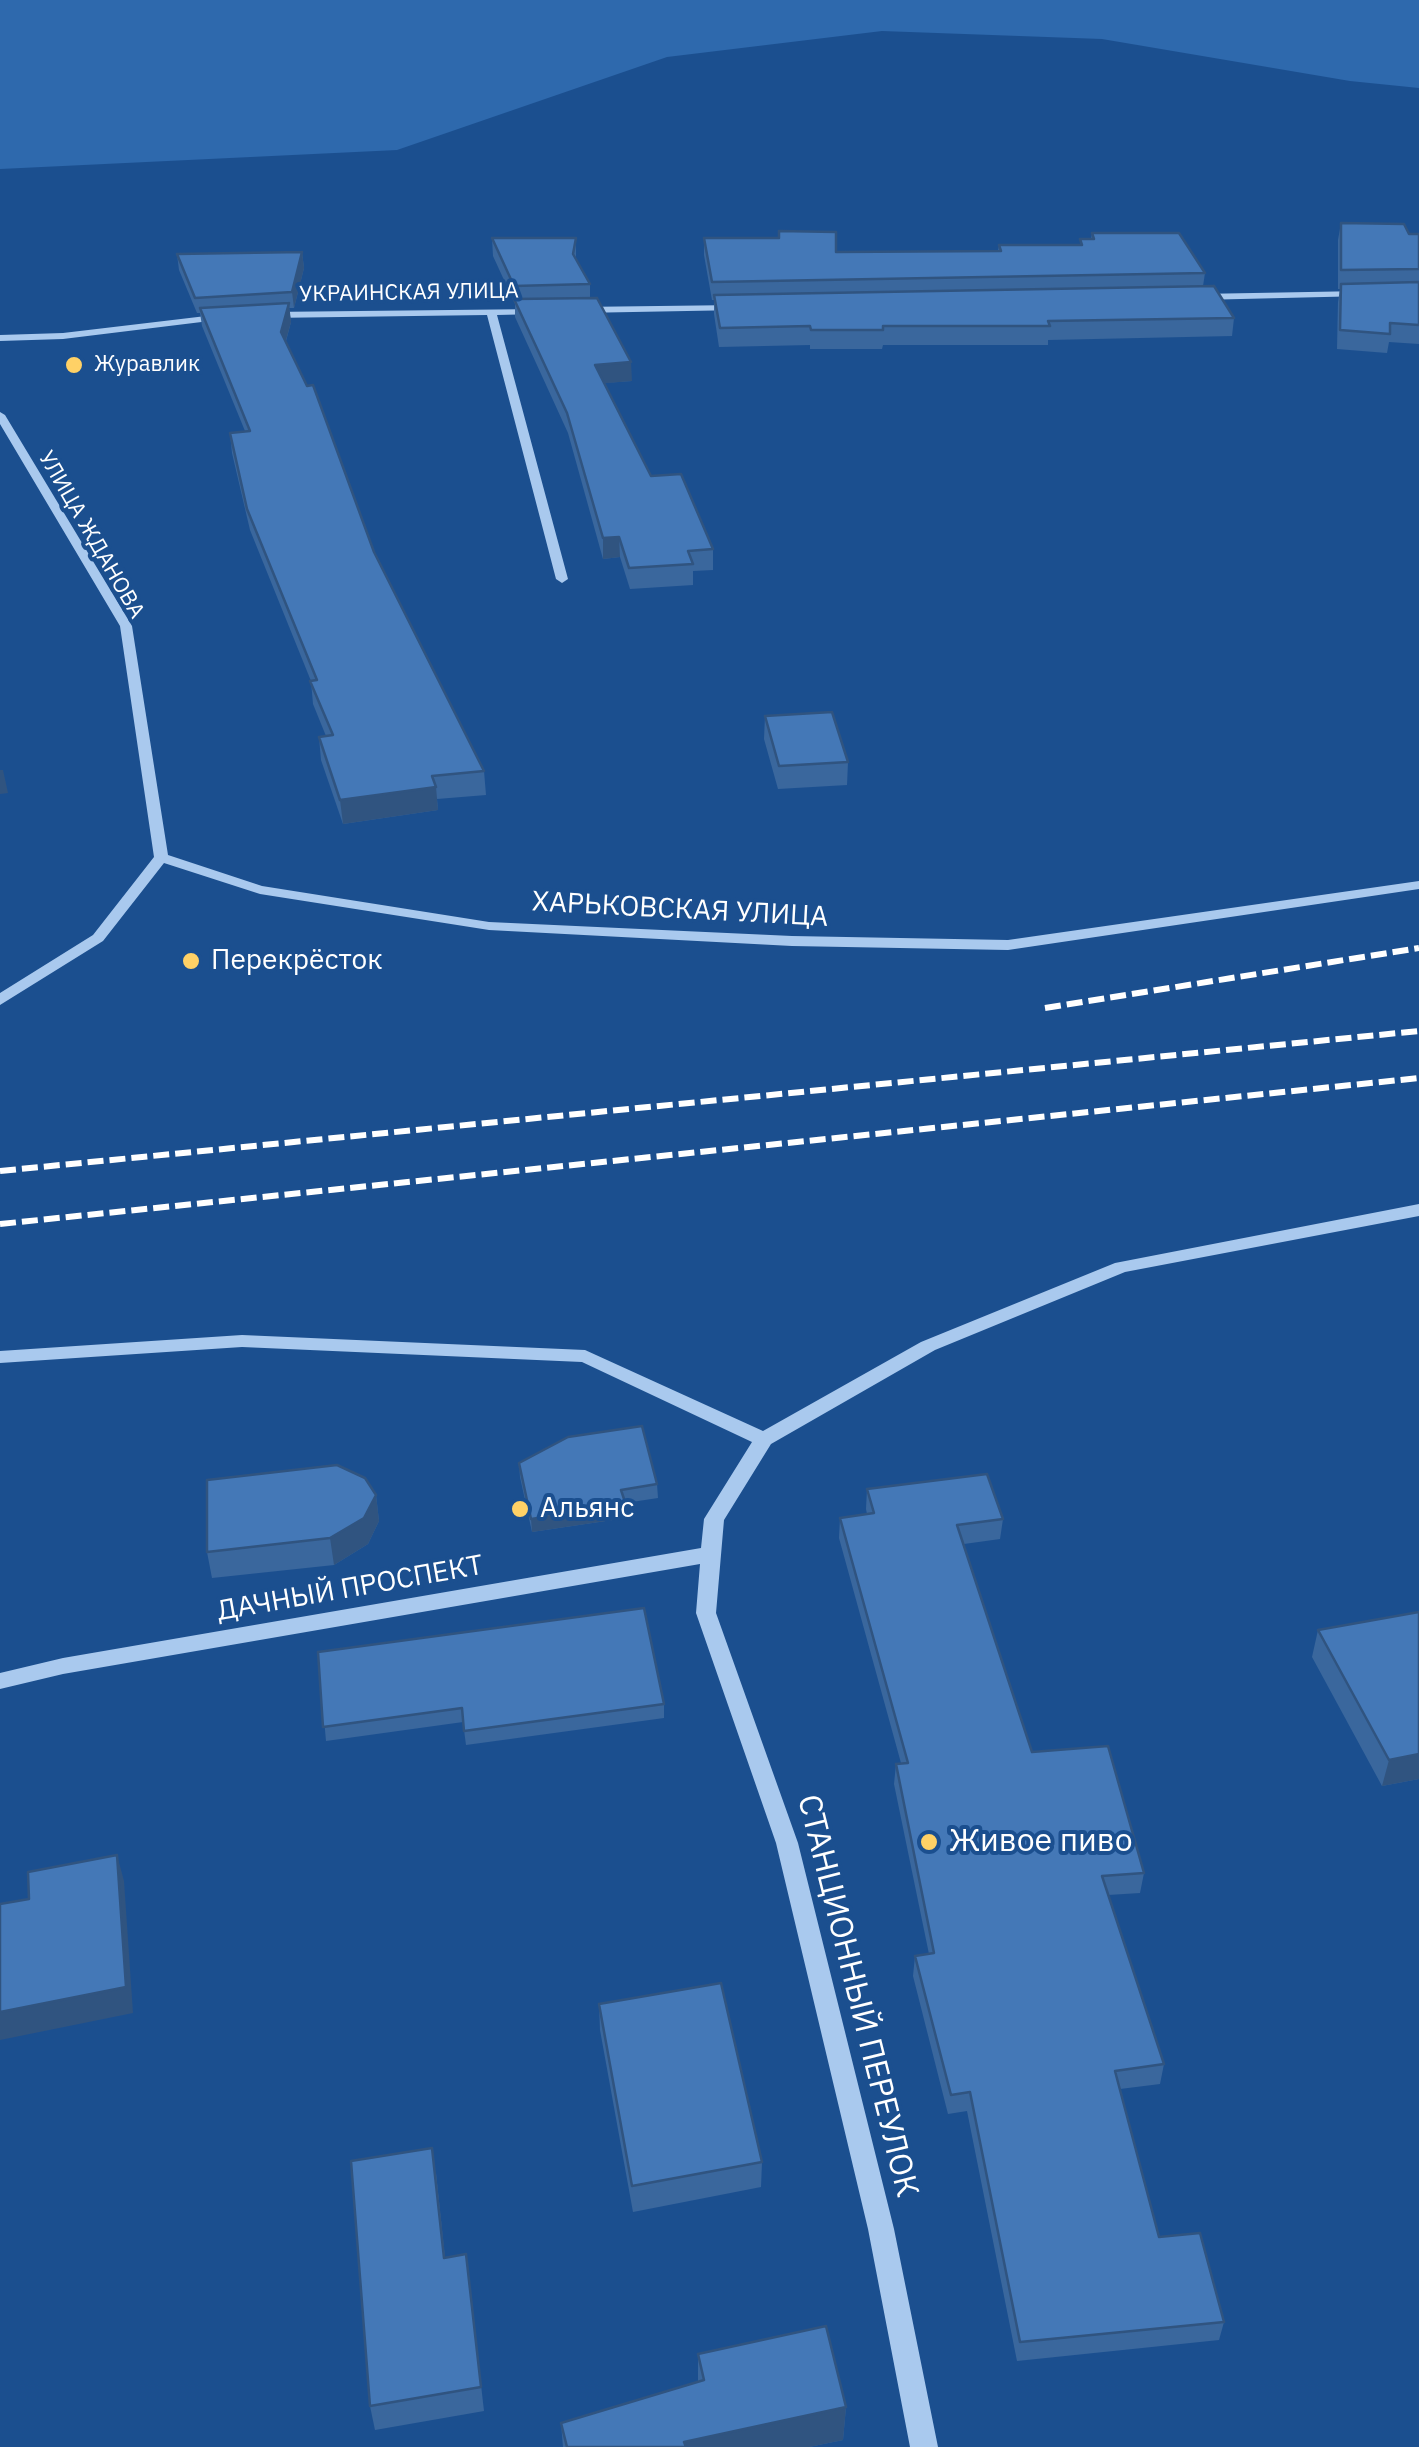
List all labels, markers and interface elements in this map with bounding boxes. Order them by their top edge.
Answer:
street label: УКРАИНСКАЯ УЛИЦА [299,278,519,308]
place label: Журавлик [94,352,200,378]
marker: Журавлик [63,354,85,376]
street label: УЛИЦА ЖДАНОВА [32,447,150,623]
street label: ХАРЬКОВСКАЯ УЛИЦА [531,885,829,935]
place label: Перекрёсток [211,944,383,978]
marker: Перекрёсток [180,950,202,972]
place label: Альянс [540,1492,634,1526]
marker: Альянс [509,1498,531,1520]
street label: ДАЧНЫЙ ПРОСПЕКТ [214,1549,486,1629]
street label: СТАНЦИОННЫЙ ПЕРЕУЛОК [788,1791,926,2201]
place label: Живое пиво [949,1823,1133,1861]
marker: Живое пиво [918,1831,940,1853]

